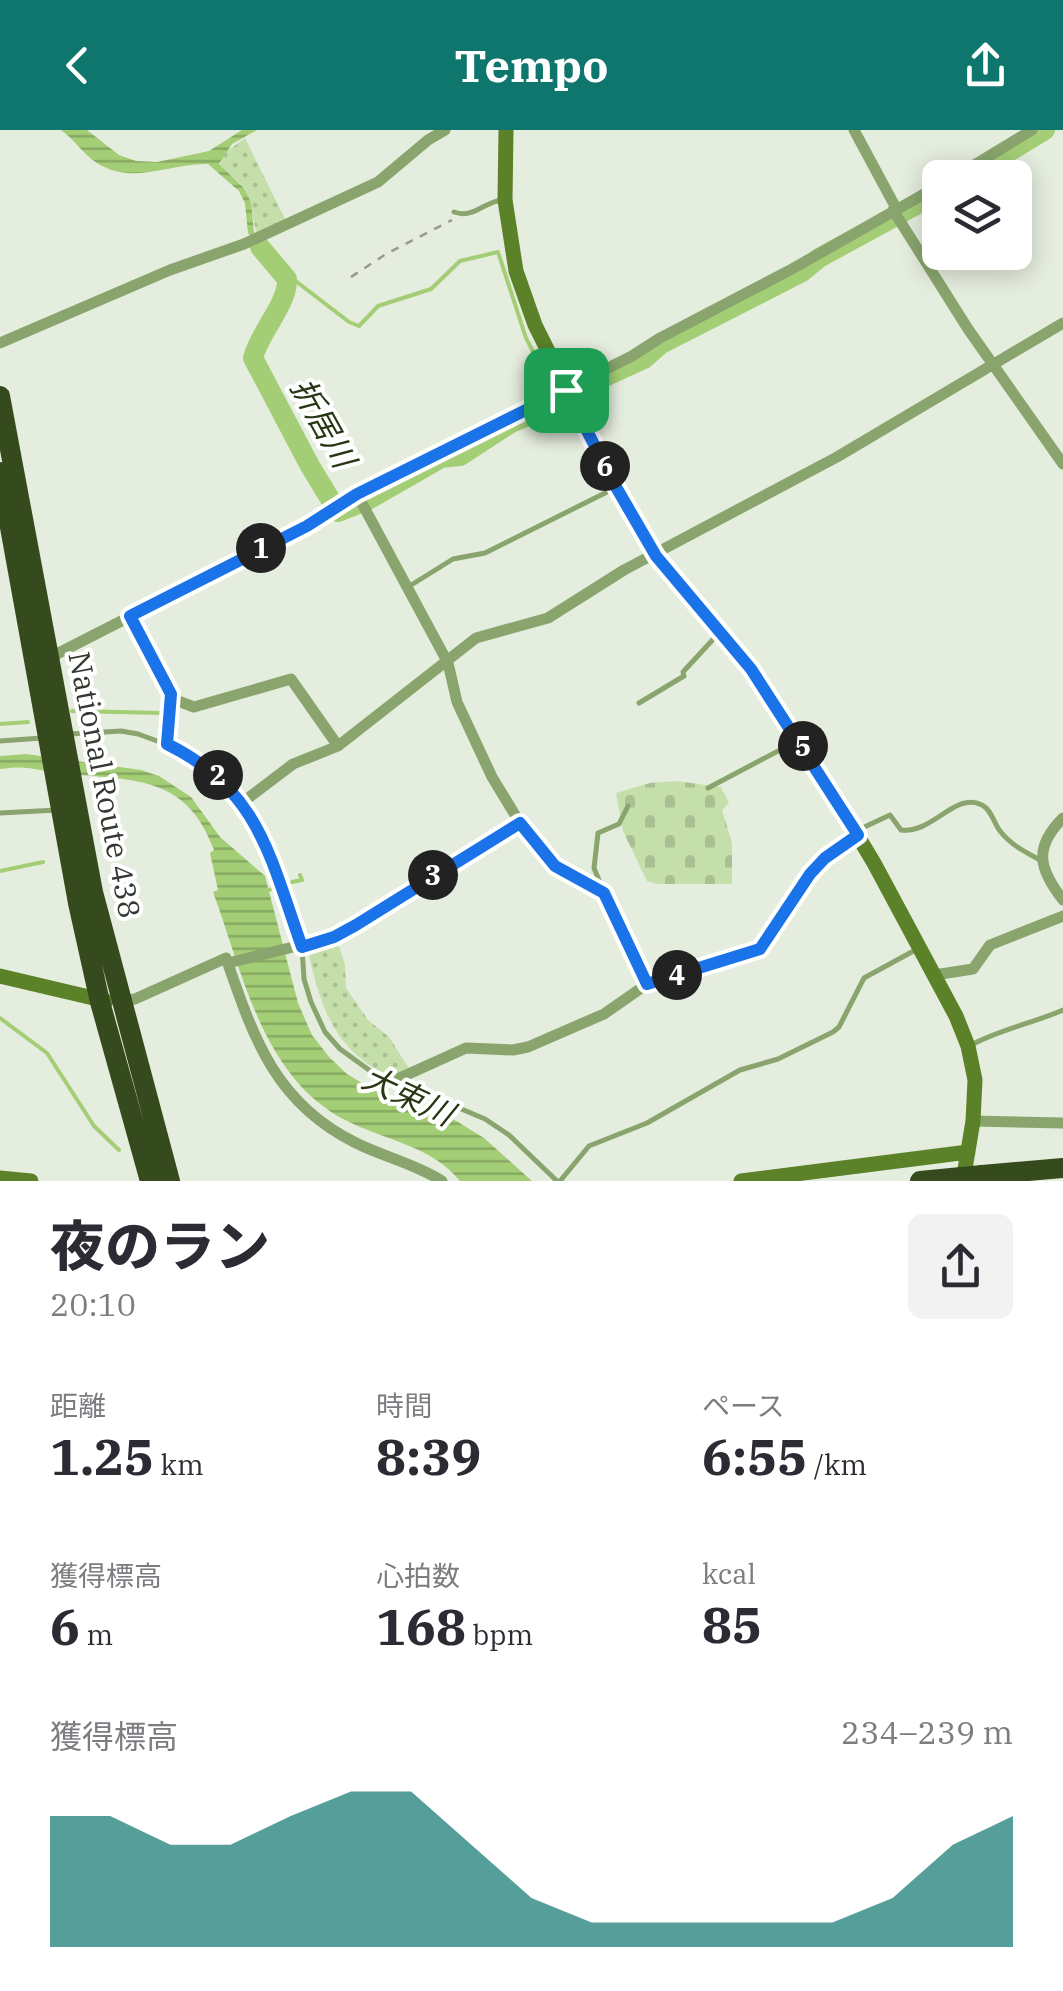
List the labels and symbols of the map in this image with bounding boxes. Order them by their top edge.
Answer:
pin [524,348,609,433]
water label: 折居川 [282,370,367,477]
pin: 6 [580,441,630,491]
pin: 1 [236,523,286,573]
street label: National Route 438 [61,648,150,921]
pin: 5 [778,721,828,771]
pin: 2 [193,750,243,800]
pin: 3 [408,850,458,900]
pin: 4 [652,950,702,1000]
water label: 大束川 [356,1056,464,1136]

